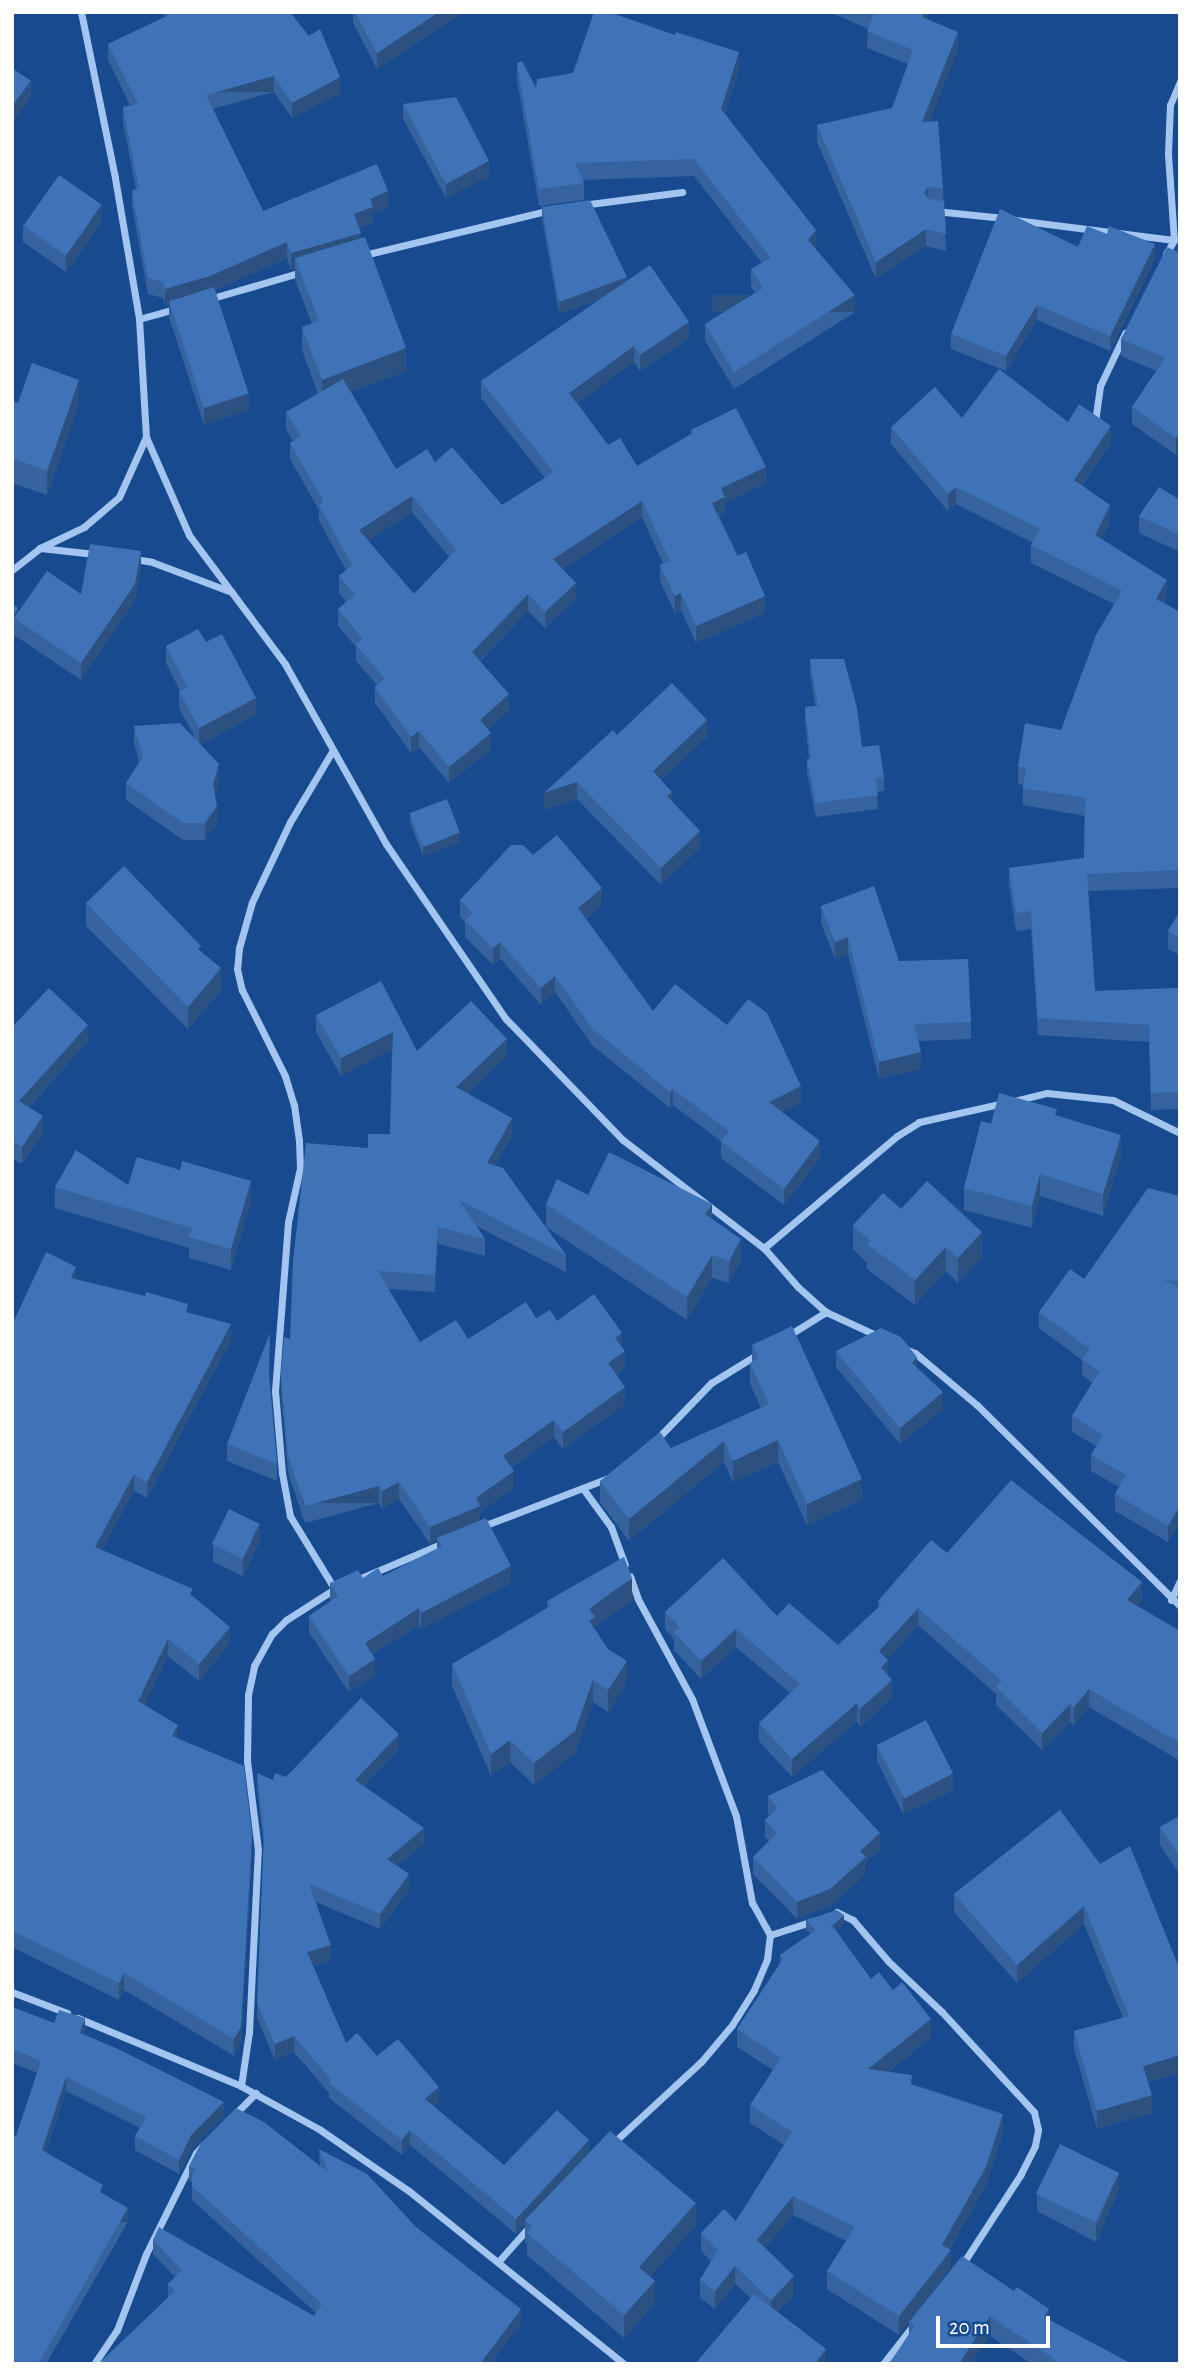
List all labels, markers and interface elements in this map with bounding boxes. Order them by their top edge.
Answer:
scale bar [940,2302,1054,2346]
text: 20 m [949,2317,990,2338]

